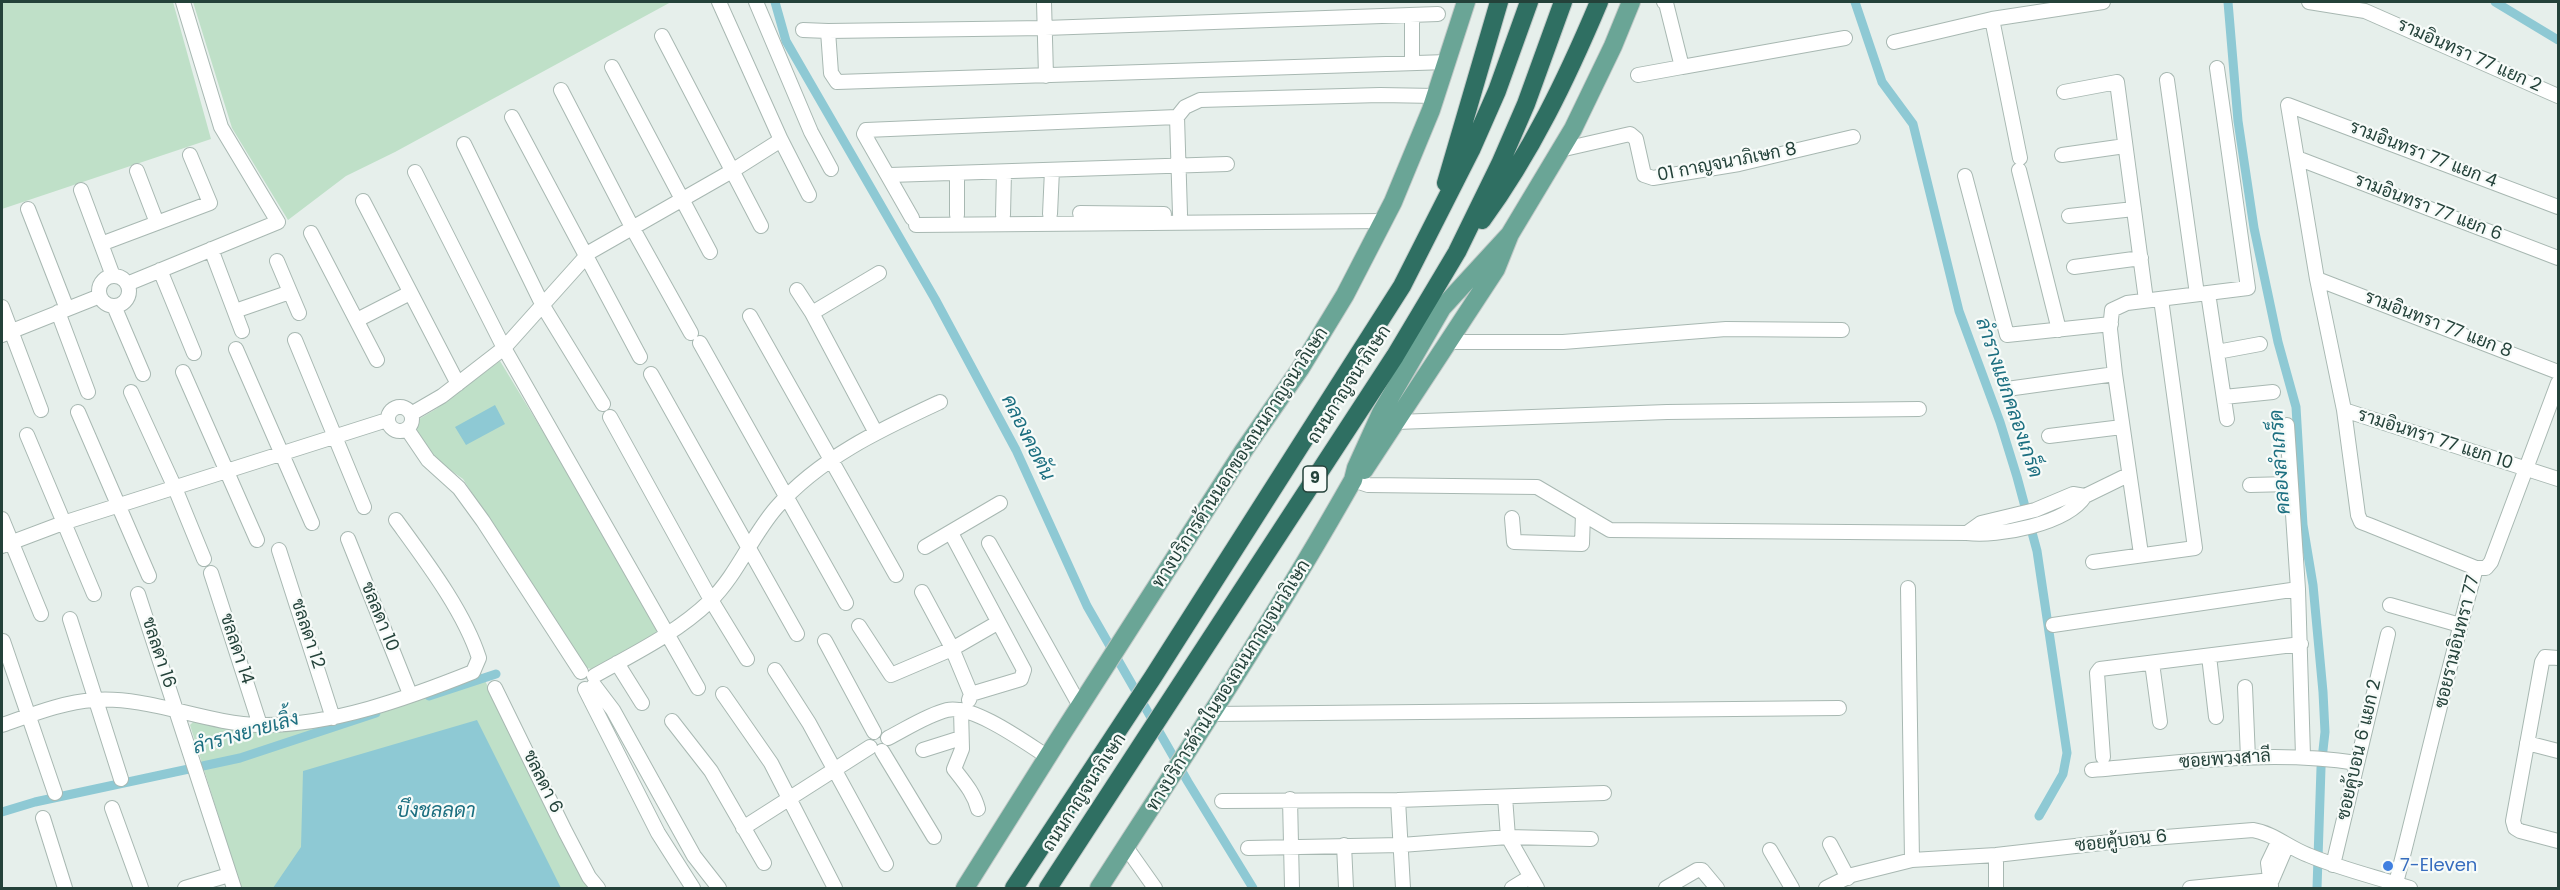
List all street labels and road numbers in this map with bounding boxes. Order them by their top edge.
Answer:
street label: รามอินทรา 77 แยก 2 [2394,15,2544,97]
street label: รามอินทรา 77 แยก 4 [2346,117,2500,193]
street label: 01 กาญจนาภิเษก 8 [1655,139,1799,187]
street label: รามอินทรา 77 แยก 6 [2351,170,2505,246]
street label: รามอินทรา 77 แยก 8 [2361,287,2515,363]
street label: ถนนกาญจนาภิเษก [1304,322,1396,448]
street label: ทางบริการด้านนอกของถนนกาญจนาภิเษก [1149,324,1333,592]
street label: รามอินทรา 77 แยก 10 [2355,405,2515,475]
road number: 9 [1303,466,1327,492]
street label: ทางบริการด้านในของถนนกาญจนาภิเษก [1142,556,1316,816]
street label: ซอยรามอินทรา 77 [2431,573,2485,711]
street label: ชลลดา 10 [355,579,403,655]
street label: ชลลดา 12 [286,596,328,672]
street label: ชลลดา 14 [214,611,258,687]
street label: ชลลดา 16 [136,615,180,691]
street label: ซอยคู้บอน 6 แยก 2 [2333,678,2387,822]
street label: ถนนกาญจนาภิเษก [1039,730,1131,856]
street label: ซอยพวงสาลี [2178,746,2272,774]
street label: ชลลดา 6 [518,747,566,817]
street label: ซอยคู้บอน 6 [2074,826,2168,858]

